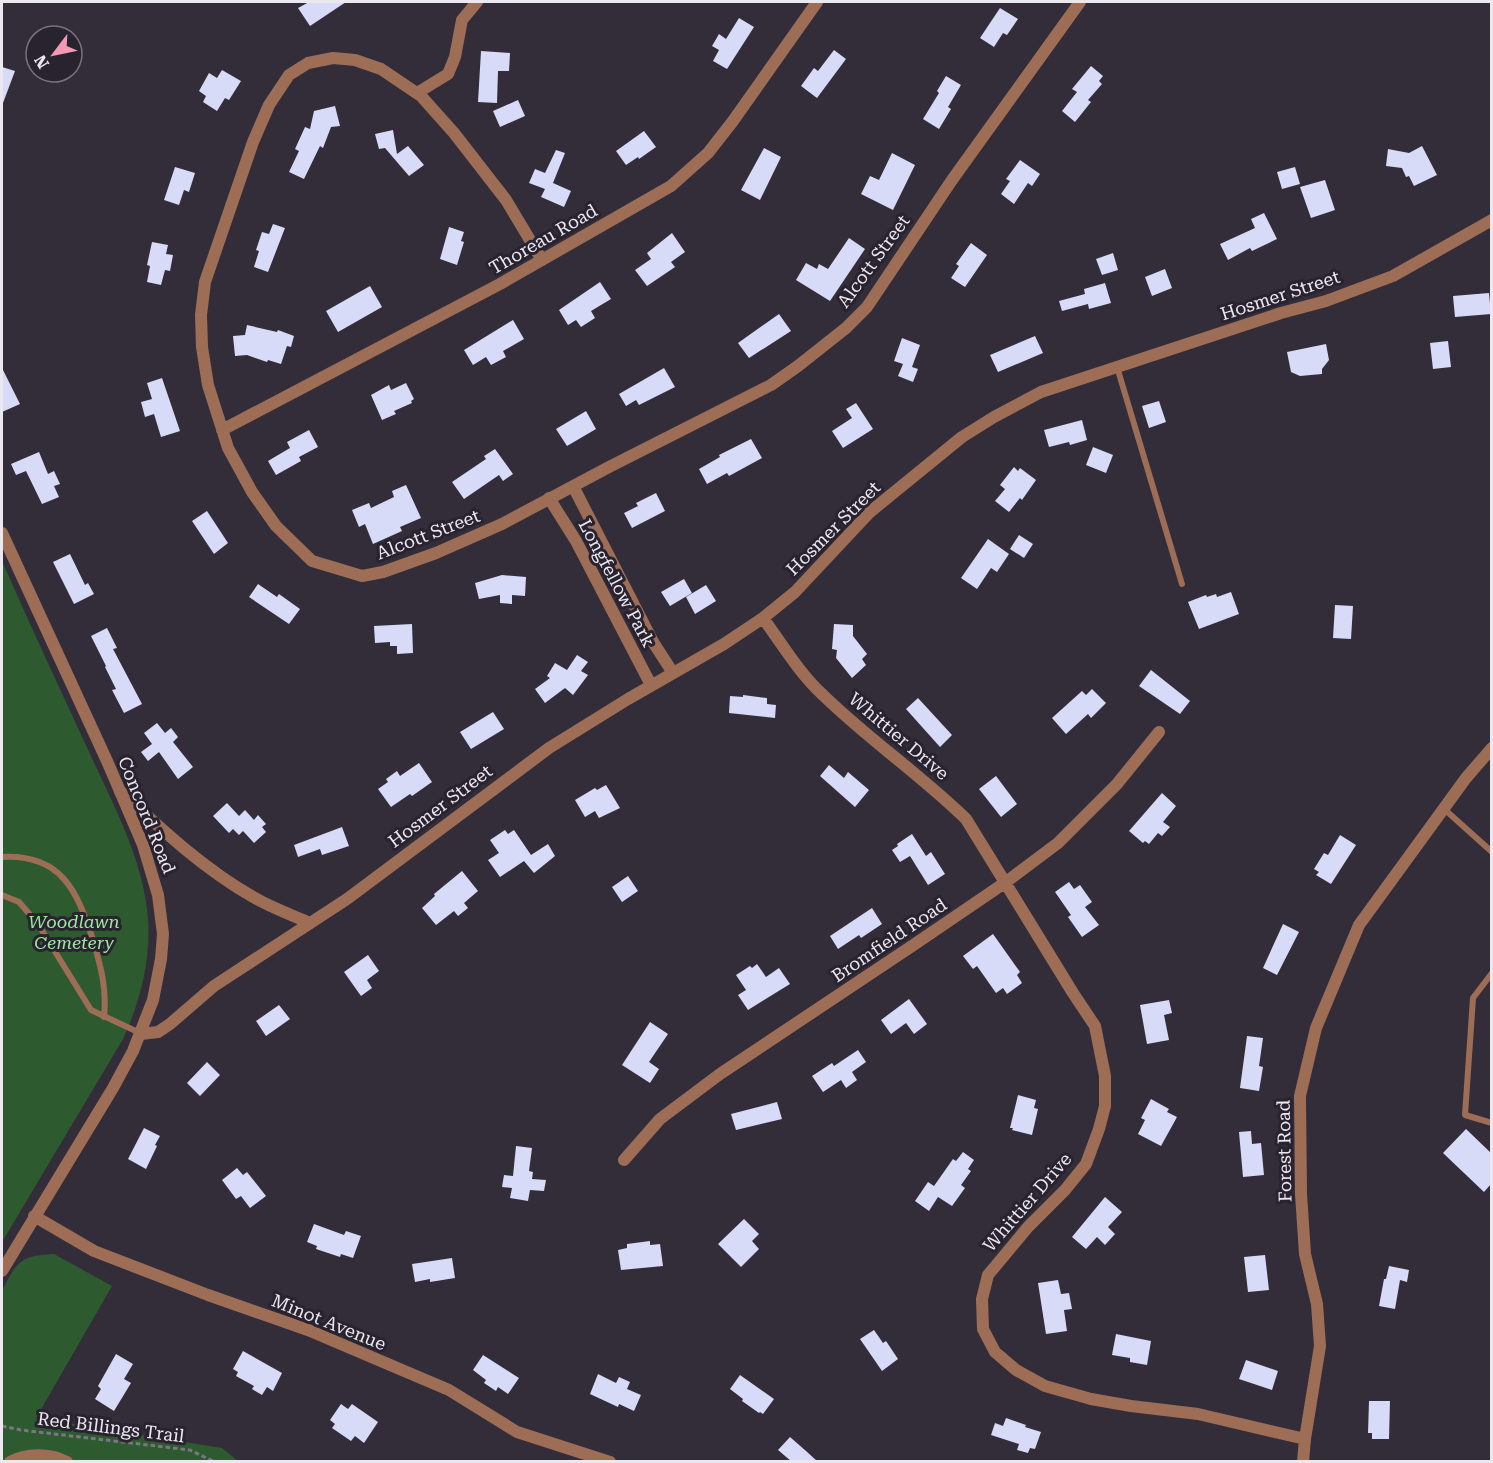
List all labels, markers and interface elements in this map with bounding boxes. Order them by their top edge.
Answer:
north arrow [24,24,84,84]
text: N [30,51,53,72]
street label: Thoreau Road [485,199,601,278]
street label: Alcott Street [832,210,914,311]
street label: Hosmer Street [1218,266,1343,324]
street label: Hosmer Street [782,476,885,579]
street label: Alcott Street [373,505,483,563]
street label: Longfellow Park [574,516,660,650]
street label: Whittier Drive [845,688,953,784]
street label: Concord Road [114,753,180,877]
street label: Hosmer Street [384,760,496,852]
street label: Bromfield Road [827,893,951,986]
park label: Woodlawn Cemetery [28,911,120,953]
street label: Forest Road [1273,1099,1295,1202]
street label: Whittier Drive [978,1148,1076,1256]
street label: Minot Avenue [269,1290,389,1355]
street label: Red Billings Trail [36,1408,186,1446]

